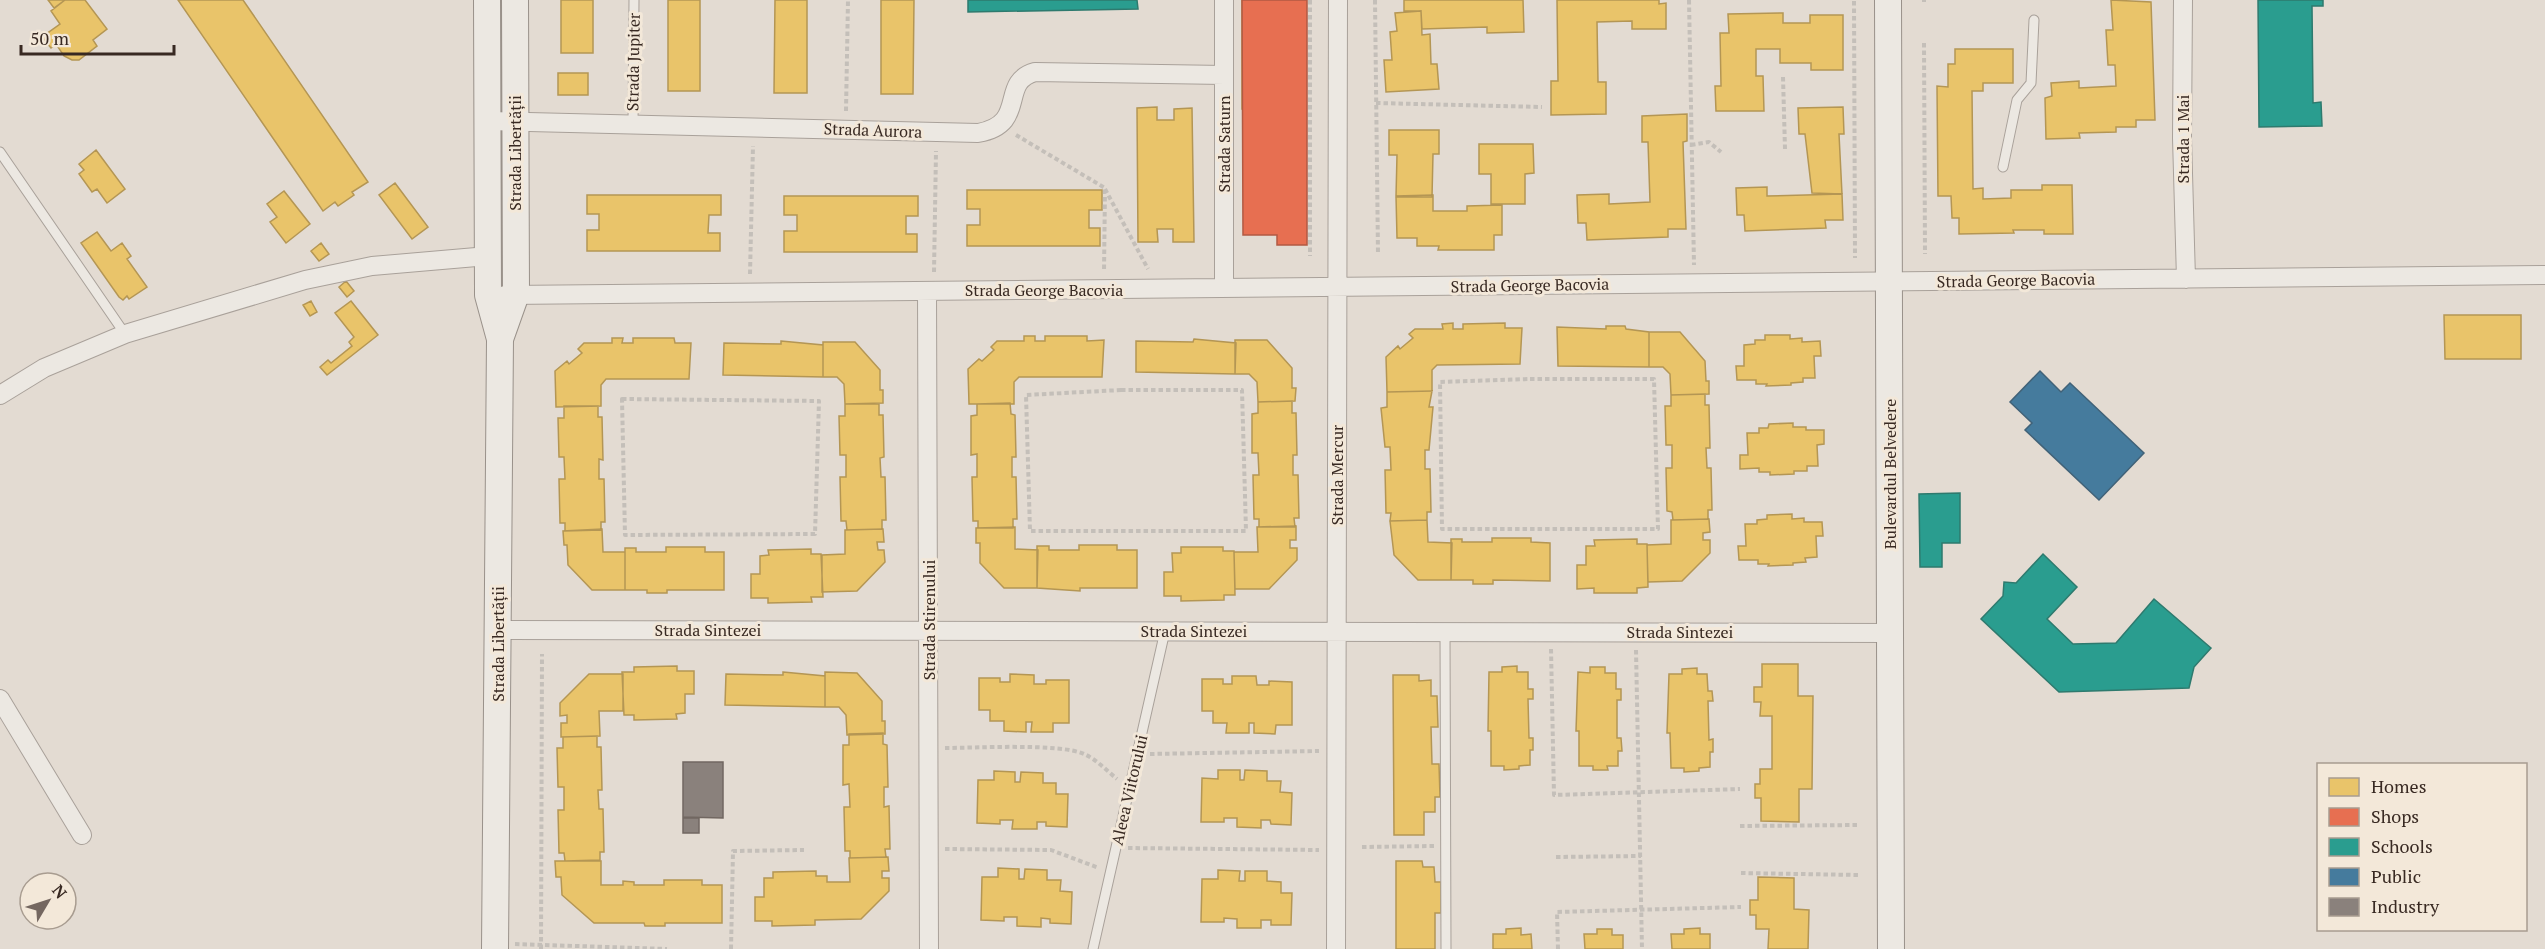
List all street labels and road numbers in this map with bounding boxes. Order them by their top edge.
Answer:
street label: Strada Jupiter [621,12,645,111]
street label: Strada 1 Mai [2172,94,2194,183]
street label: Strada Libertății [504,95,526,211]
street label: Strada Saturn [1213,95,1235,193]
street label: Strada Aurora [823,117,923,143]
street label: Strada George Bacovia [1936,268,2096,292]
street label: Strada George Bacovia [1450,273,1610,297]
street label: Strada George Bacovia [965,279,1123,301]
street label: Bulevardul Belvedere [1879,399,1901,549]
street label: Strada Mercur [1326,424,1348,525]
street label: Strada Stirenului [918,560,940,680]
street label: Strada Libertății [487,586,509,702]
street label: Strada Sintezei [655,619,762,641]
street label: Strada Sintezei [1141,620,1248,642]
street label: Strada Sintezei [1627,621,1734,643]
street label: Aleea Viitorului [1106,732,1152,847]

